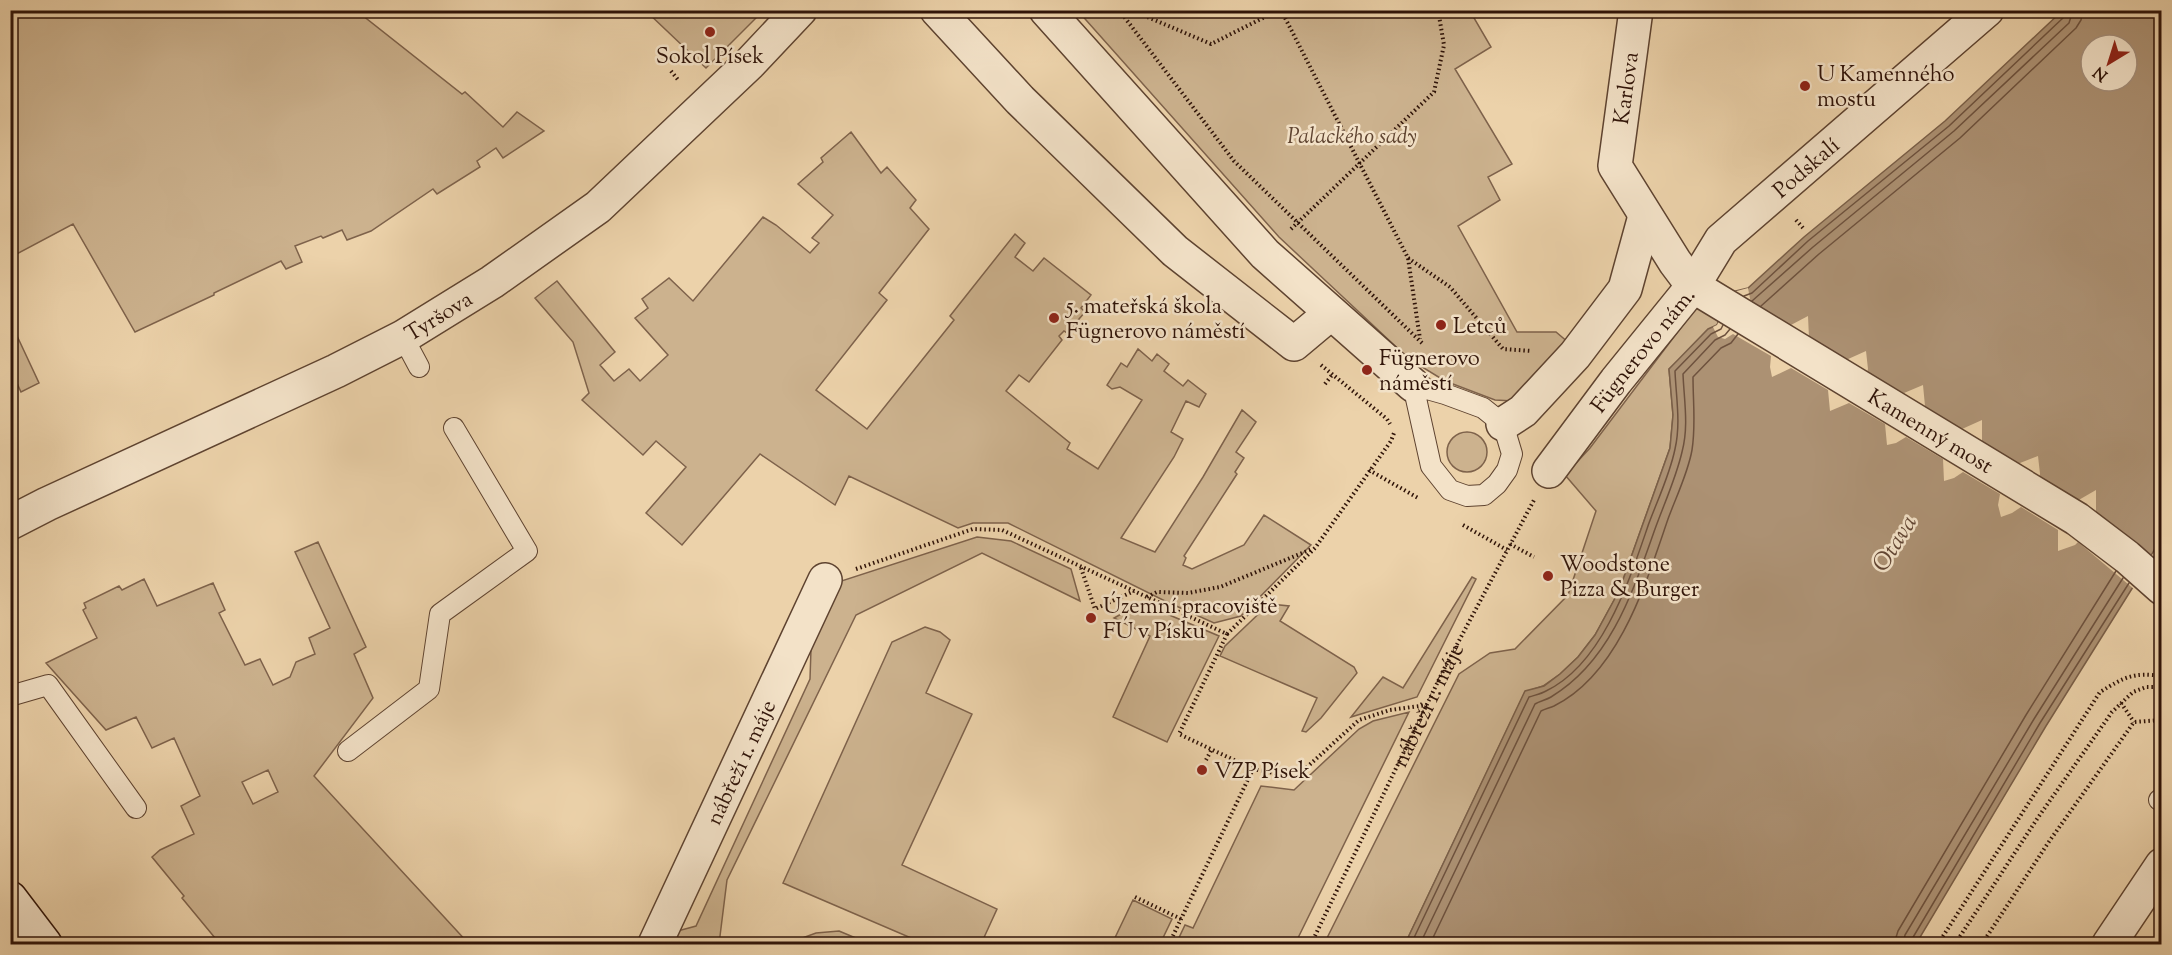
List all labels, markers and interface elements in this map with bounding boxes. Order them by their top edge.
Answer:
marker: Sokol Písek [703,25,717,39]
north arrow [2079,33,2139,93]
place label: Sokol Písek [656,42,764,74]
street label: Karlova [1607,50,1649,127]
place label: U Kamenného mostu [1817,60,1955,117]
text: N [2089,60,2113,86]
marker: U Kamenného mostu [1798,79,1812,93]
park label: Palackého sady [1287,122,1417,154]
street label: Podskalí [1767,131,1848,207]
street label: Fügnerovo nám. [1584,282,1704,421]
street label: Tyršova [399,285,480,351]
place label: 5. mateřská škola Fügnerovo náměstí [1064,292,1245,349]
marker: 5. mateřská škola Fügnerovo náměstí [1047,311,1061,325]
place label: Letců [1453,312,1507,344]
marker: Letců [1434,318,1448,332]
place label: Fügnerovo náměstí [1379,344,1480,401]
marker: Fügnerovo náměstí [1360,363,1374,377]
street label: Kamenný most [1861,383,1999,484]
water label: Otava [1865,509,1926,579]
place label: Woodstone Pizza & Burger [1560,550,1699,607]
marker: Woodstone Pizza & Burger [1541,569,1555,583]
place label: Územní pracoviště FÚ v Písku [1103,591,1277,649]
marker: Územní pracoviště FÚ v Písku [1084,611,1098,625]
street label: nábřeží 1. máje [1386,638,1474,774]
street label: nábřeží 1. máje [700,695,786,831]
place label: VZP Písek [1214,757,1310,789]
marker: VZP Písek [1195,763,1209,777]

